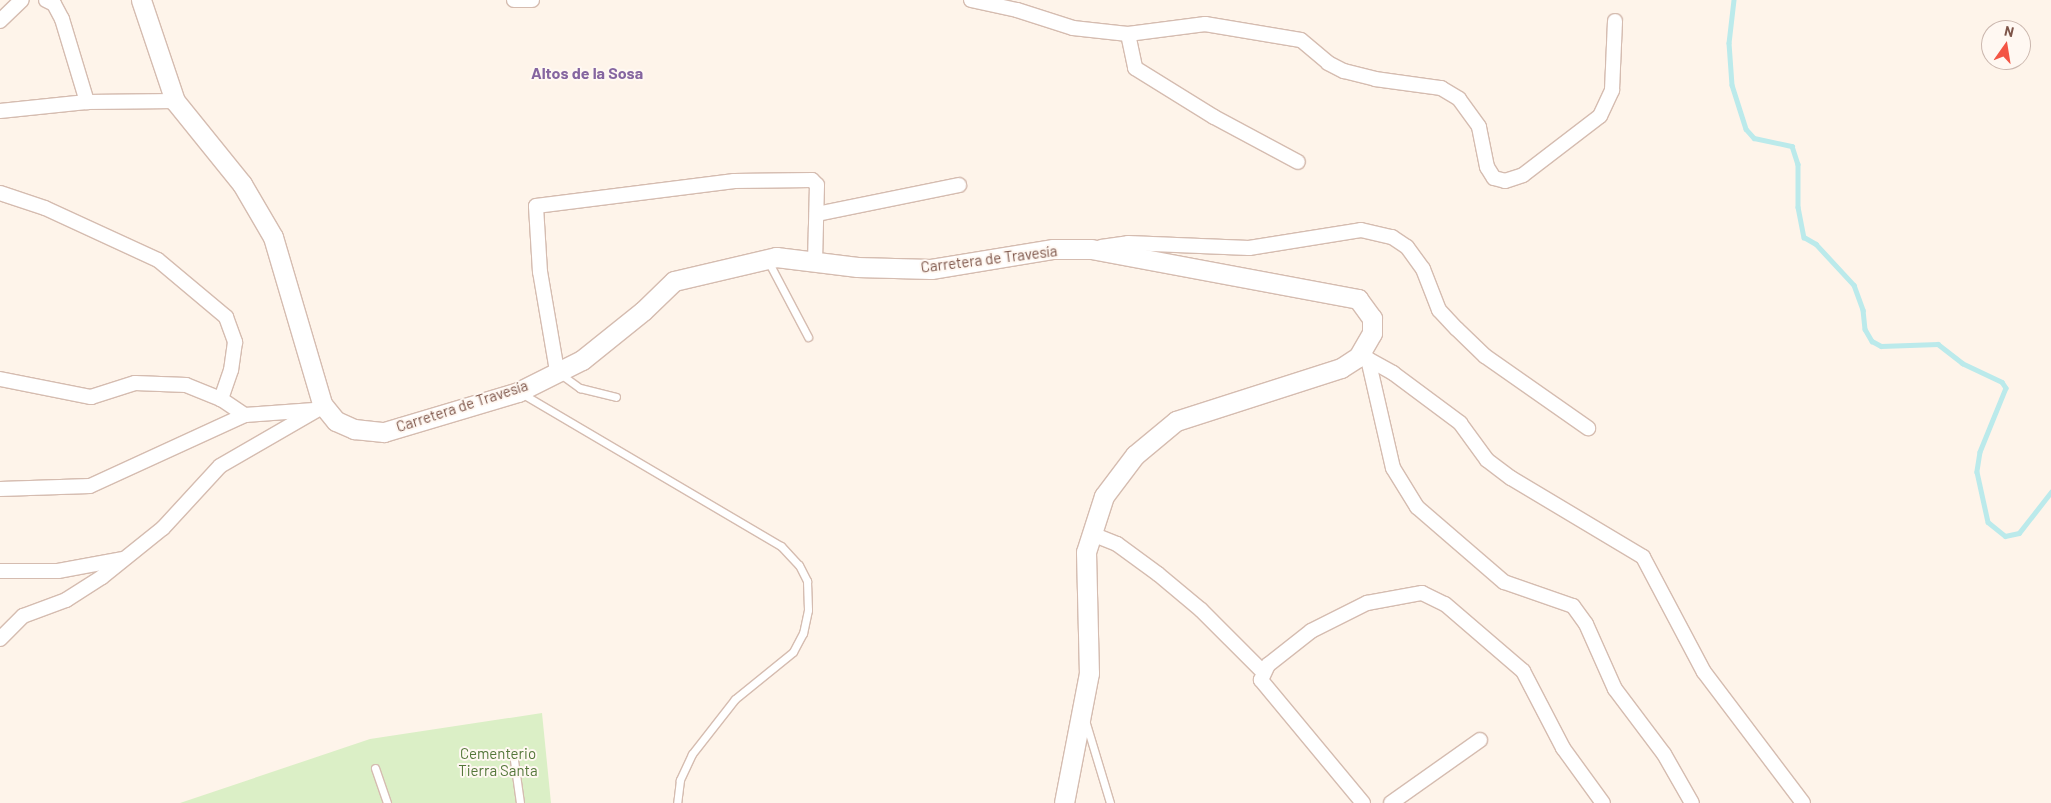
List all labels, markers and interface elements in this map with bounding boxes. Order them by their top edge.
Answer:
north arrow [1981,20,2031,70]
text: N [2003,22,2016,40]
district label: Altos de la Sosa [531,63,643,83]
street label: Carretera de Travesía [920,242,1058,276]
street label: Carretera de Travesía [394,376,530,436]
park label: Cementerio Tierra Santa [458,744,538,779]

